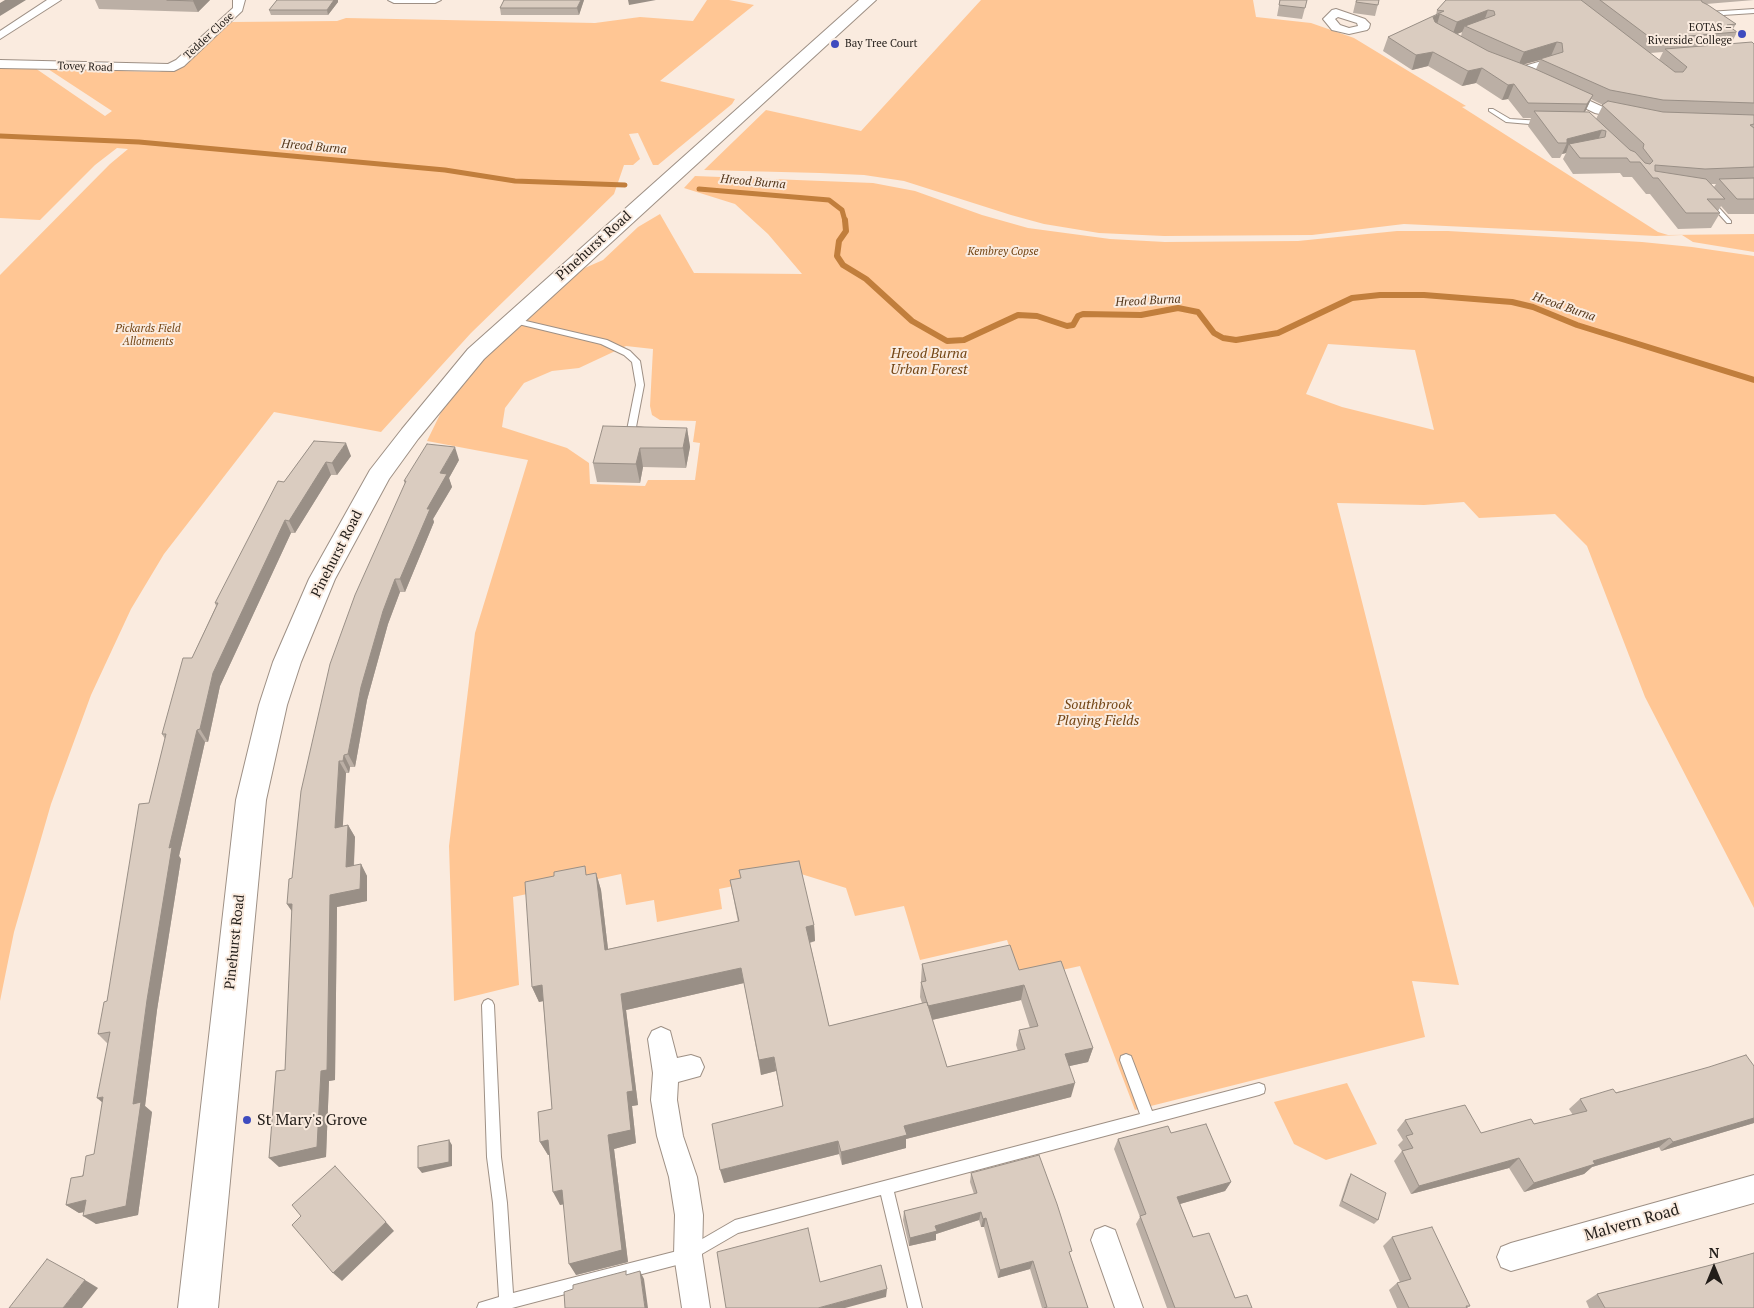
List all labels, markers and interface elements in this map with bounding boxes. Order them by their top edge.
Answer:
street label: Tedder Close [181,10,237,62]
place label: EOTAS – Riverside College [1648,21,1732,47]
marker: EOTAS – Riverside College [1736,28,1748,40]
place label: Bay Tree Court [845,37,918,51]
marker: Bay Tree Court [829,38,841,50]
street label: Tovey Road [57,59,113,75]
water label: Hreod Burna [281,137,347,157]
water label: Hreod Burna [720,172,786,192]
street label: Pinehurst Road [553,208,635,284]
park label: Kembrey Copse [967,245,1039,259]
water label: Hreod Burna [1531,290,1597,324]
water label: Hreod Burna [1115,292,1181,310]
park label: Pickards Field Allotments [115,322,181,348]
park label: Hreod Burna Urban Forest [890,346,968,378]
street label: Pinehurst Road [308,508,366,600]
park label: Southbrook Playing Fields [1057,697,1139,730]
street label: Pinehurst Road [222,894,248,990]
place label: St Mary's Grove [257,1110,367,1130]
marker: St Mary's Grove [241,1114,253,1126]
street label: Malvern Road [1582,1200,1682,1246]
north arrow [1689,1243,1739,1293]
text: N [1709,1243,1719,1262]

